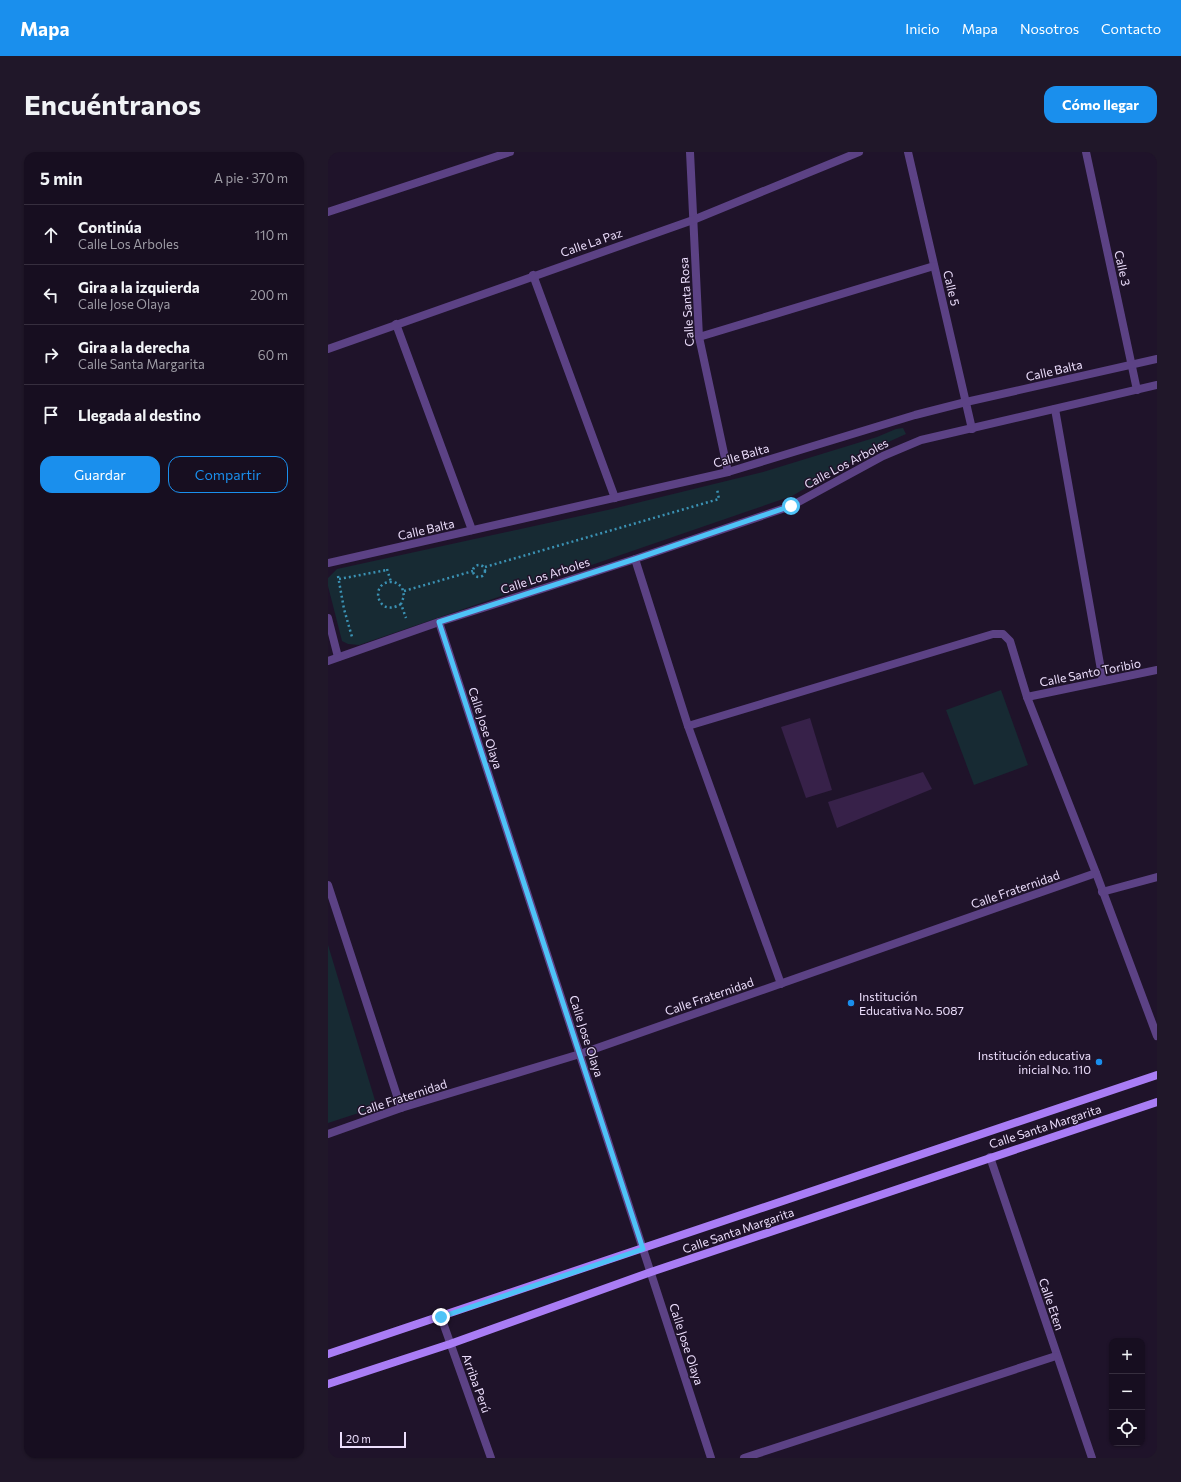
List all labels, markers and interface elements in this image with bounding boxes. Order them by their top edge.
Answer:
text: Mapa [20,17,69,40]
text: Inicio [905,20,940,37]
text: Mapa [962,20,998,37]
text: Nosotros [1020,20,1079,37]
text: Contacto [1101,20,1161,37]
button: Cómo llegar [1044,86,1157,123]
text: Encuéntranos [24,87,201,121]
text: 5 min [40,168,83,189]
text: A pie · 370 m [214,170,288,186]
text: Continúa [78,218,142,236]
icon: ahead [40,224,62,246]
street label: Calle La Paz [558,225,624,259]
text: 110 m [255,227,288,243]
text: Calle Los Arboles [78,236,179,252]
street label: Calle 3 [1112,249,1134,287]
street label: Calle Santa Rosa [676,257,696,347]
street label: Calle 5 [941,269,963,307]
text: Gira a la izquierda [78,278,200,296]
icon: left [40,284,62,306]
text: 200 m [250,287,288,303]
text: Calle Jose Olaya [78,296,170,312]
text: Gira a la derecha [78,338,190,356]
icon: right [40,344,62,366]
text: 60 m [258,347,288,363]
text: Calle Santa Margarita [78,356,205,372]
street label: Calle Balta [1024,357,1084,383]
icon: arrive [40,404,62,426]
text: Llegada al destino [78,406,201,424]
street label: Calle Los Arboles [802,435,890,491]
street label: Calle Balta [711,440,771,470]
button: Guardar [40,456,160,493]
button: Compartir [168,456,288,493]
route start [782,497,800,515]
street label: Calle Balta [396,516,456,542]
street label: Calle Los Arboles [499,554,591,596]
street label: Calle Santo Toribio [1038,655,1142,689]
street label: Calle Jose Olaya [465,685,506,771]
street label: Calle Fraternidad [969,867,1061,911]
street label: Calle Fraternidad [663,974,755,1018]
place label: Institución Educativa No. 5087 [859,989,964,1017]
street label: Calle Jose Olaya [566,993,607,1079]
marker: Institución Educativa No. 5087 [846,998,856,1008]
place label: Institución educativa inicial No. 110 [978,1048,1091,1076]
marker: Institución educativa inicial No. 110 [1094,1057,1104,1067]
street label: Calle Fraternidad [356,1076,448,1118]
street label: Calle Santa Margarita [987,1101,1103,1151]
street label: Calle Santa Margarita [680,1204,796,1256]
street label: Calle Eten [1037,1276,1067,1332]
street label: Calle Jose Olaya [666,1301,707,1387]
route end [432,1308,450,1326]
map controls [1109,1338,1145,1446]
button: + [1109,1338,1145,1374]
street label: Arriba Perú [460,1352,494,1414]
button: − [1109,1374,1145,1410]
button: locate [1109,1410,1145,1446]
scale bar [340,1430,406,1449]
text: 20 m [346,1432,371,1445]

